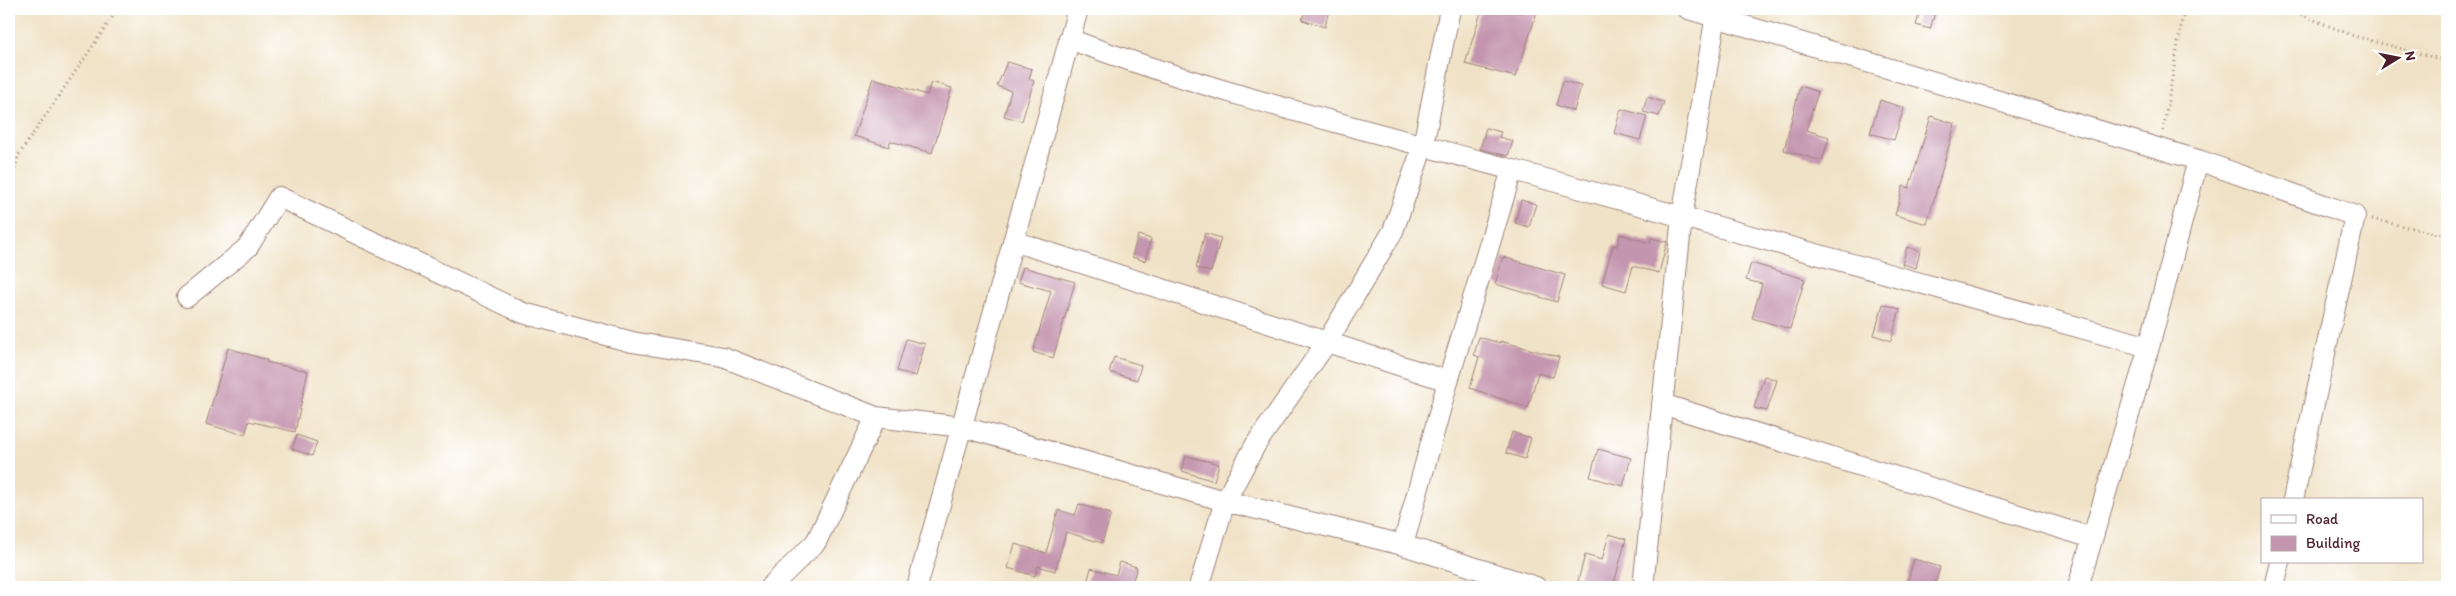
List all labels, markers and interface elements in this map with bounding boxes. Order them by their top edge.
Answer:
north arrow [2374,32,2424,82]
text: N [2401,50,2420,62]
legend [2261,498,2424,564]
text: Road [2306,510,2339,528]
text: Building [2306,534,2360,552]

